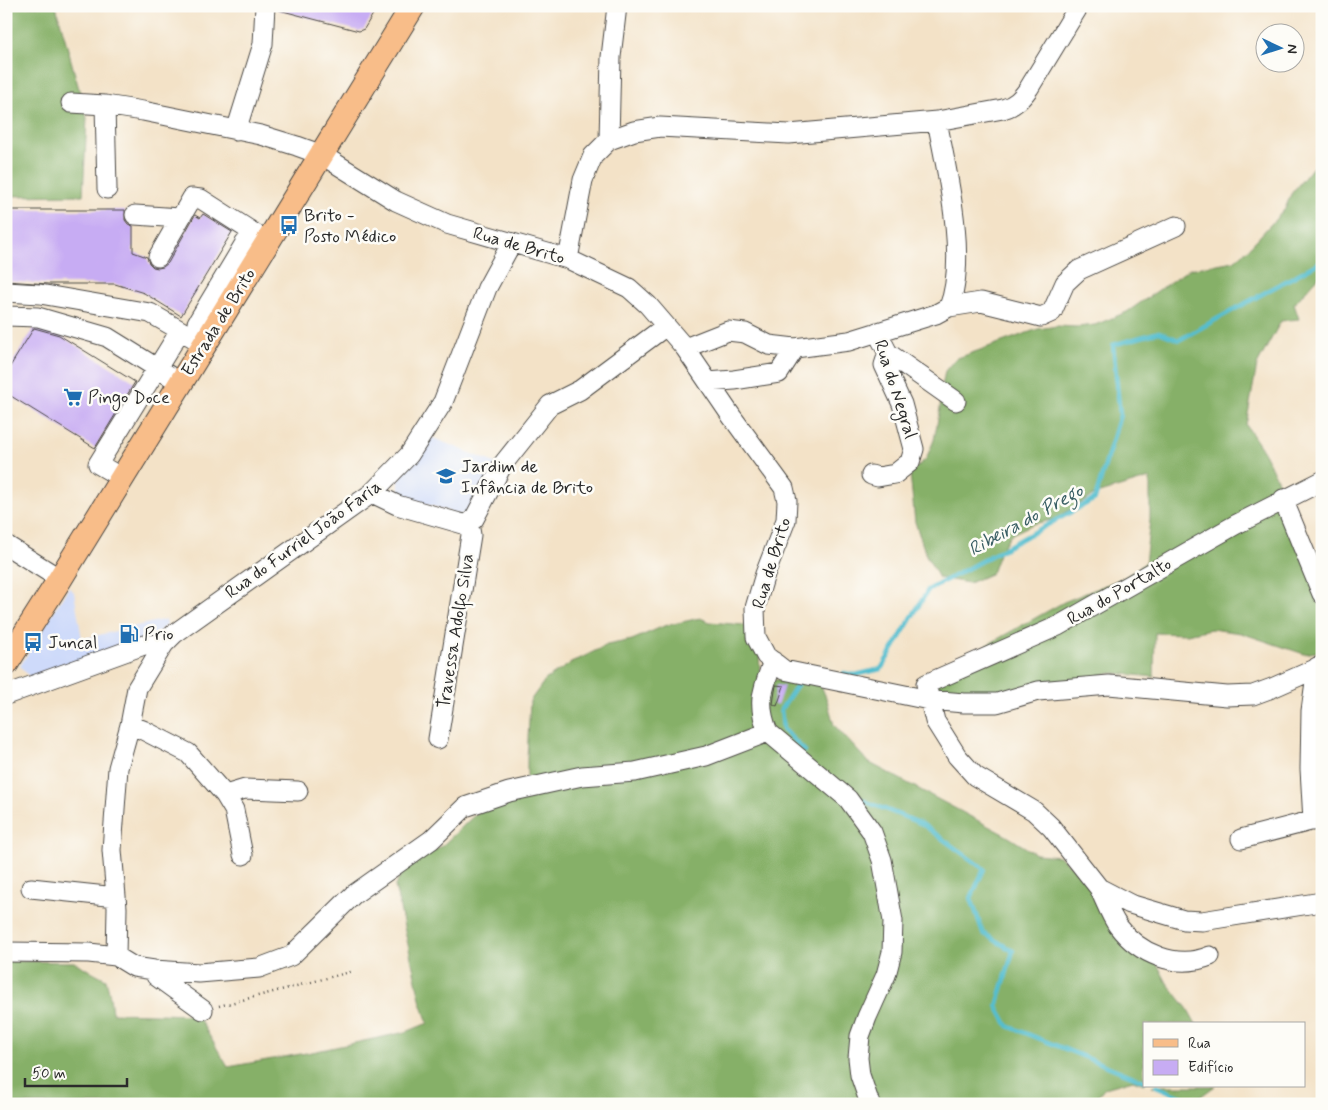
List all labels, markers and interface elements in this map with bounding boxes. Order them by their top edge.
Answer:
north arrow [1256,22,1306,72]
text: N [1283,44,1301,54]
place label: Brito - Posto Médico [304,204,396,249]
bus stop icon: Brito - Posto Médico [278,214,300,236]
street label: Rua de Brito [470,221,567,270]
street label: Estrada de Brito [176,264,262,381]
street label: Rua do Negral [867,337,922,442]
supermarket icon: Pingo Doce [62,386,84,408]
place label: Pingo Doce [88,386,170,411]
place label: Jardim de Infância de Brito [461,455,593,500]
school or university icon: Jardim de Infância de Brito [435,465,457,487]
street label: Rua do Furriel João Faria [221,475,387,605]
water label: Ribeira do Prego [964,478,1090,564]
street label: Rua de Brito [747,515,797,612]
street label: Travessa Adolfo Silva [432,552,482,711]
street label: Rua do Portalto [1063,552,1176,631]
fuel station icon: Prio [118,623,140,645]
place label: Prio [144,623,174,647]
bus stop icon: Juncal [22,631,44,653]
place label: Juncal [48,631,97,655]
legend [1143,1022,1306,1088]
text: Rua [1188,1034,1211,1054]
scale bar [25,1055,128,1087]
text: Edifício [1188,1058,1233,1078]
text: 50 m [32,1064,66,1084]

